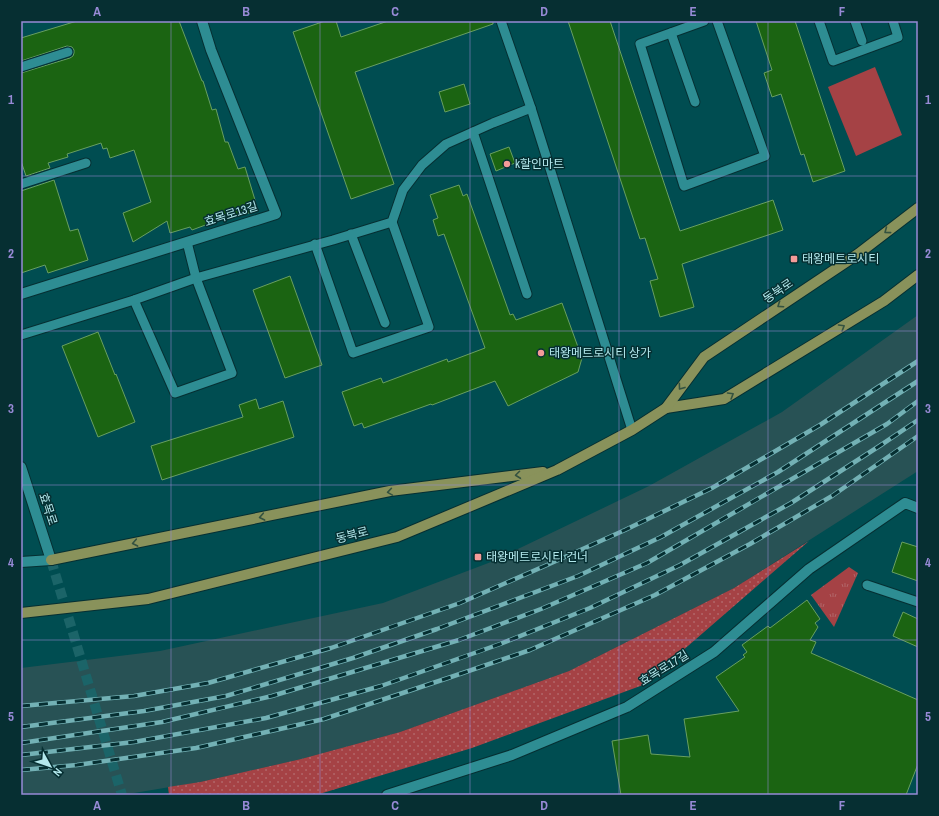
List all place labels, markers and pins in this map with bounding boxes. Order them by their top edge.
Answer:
place label: k할인마트 [515,156,564,172]
marker: k할인마트 [502,159,512,169]
place label: 태왕메트로시티 [802,251,879,267]
marker: 태왕메트로시티 [789,254,799,264]
place label: 태왕메트로시티 상가 [549,345,651,361]
marker: 태왕메트로시티 상가 [536,348,546,358]
place label: 태왕메트로시티 건너 [486,549,588,565]
marker: 태왕메트로시티 건너 [473,552,483,562]

